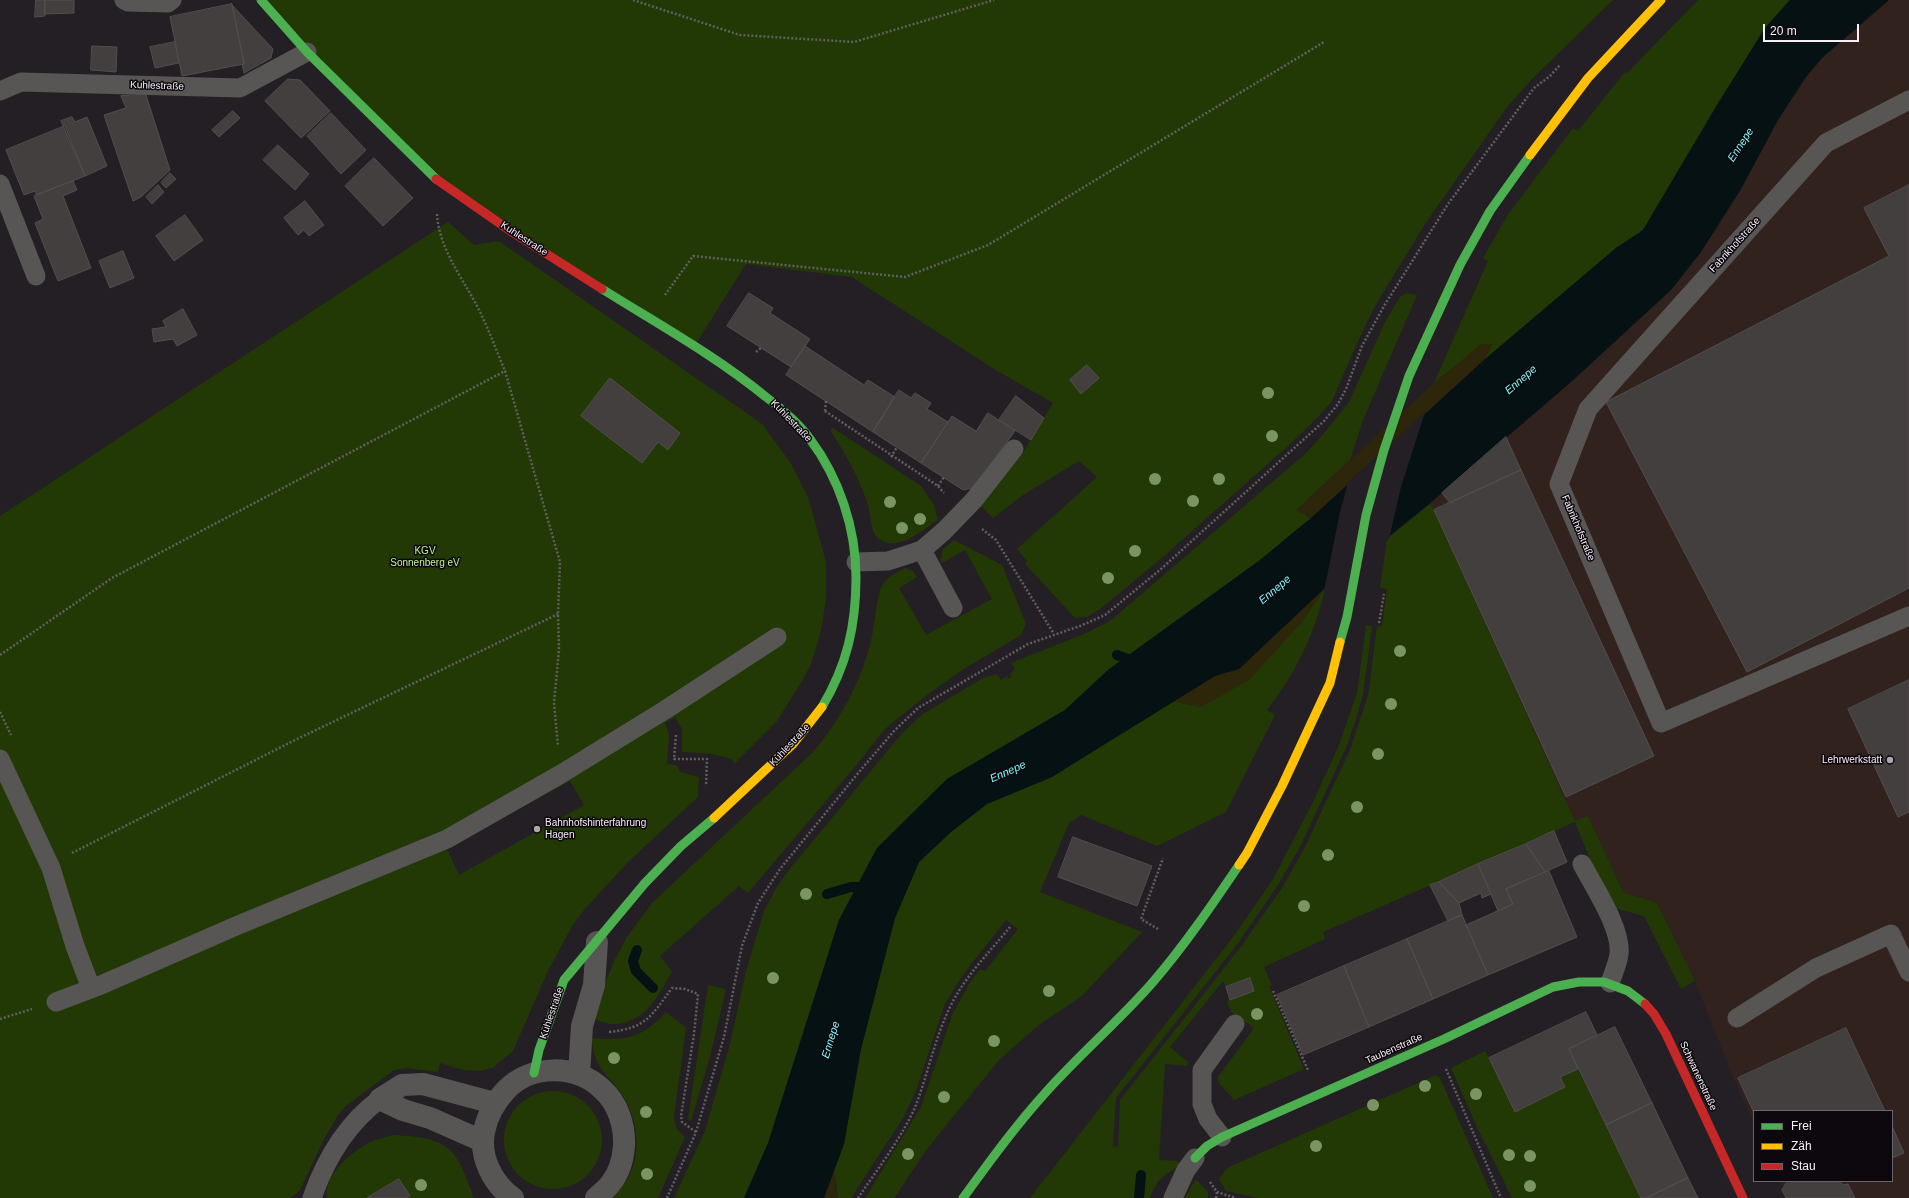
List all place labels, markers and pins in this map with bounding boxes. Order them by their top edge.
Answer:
place label: Lehrwerkstatt [1822,754,1882,766]
marker: Lehrwerkstatt [1885,755,1895,765]
place label: Bahnhofshinterfahrung Hagen [545,817,646,840]
marker: Bahnhofshinterfahrung Hagen [532,824,542,834]

